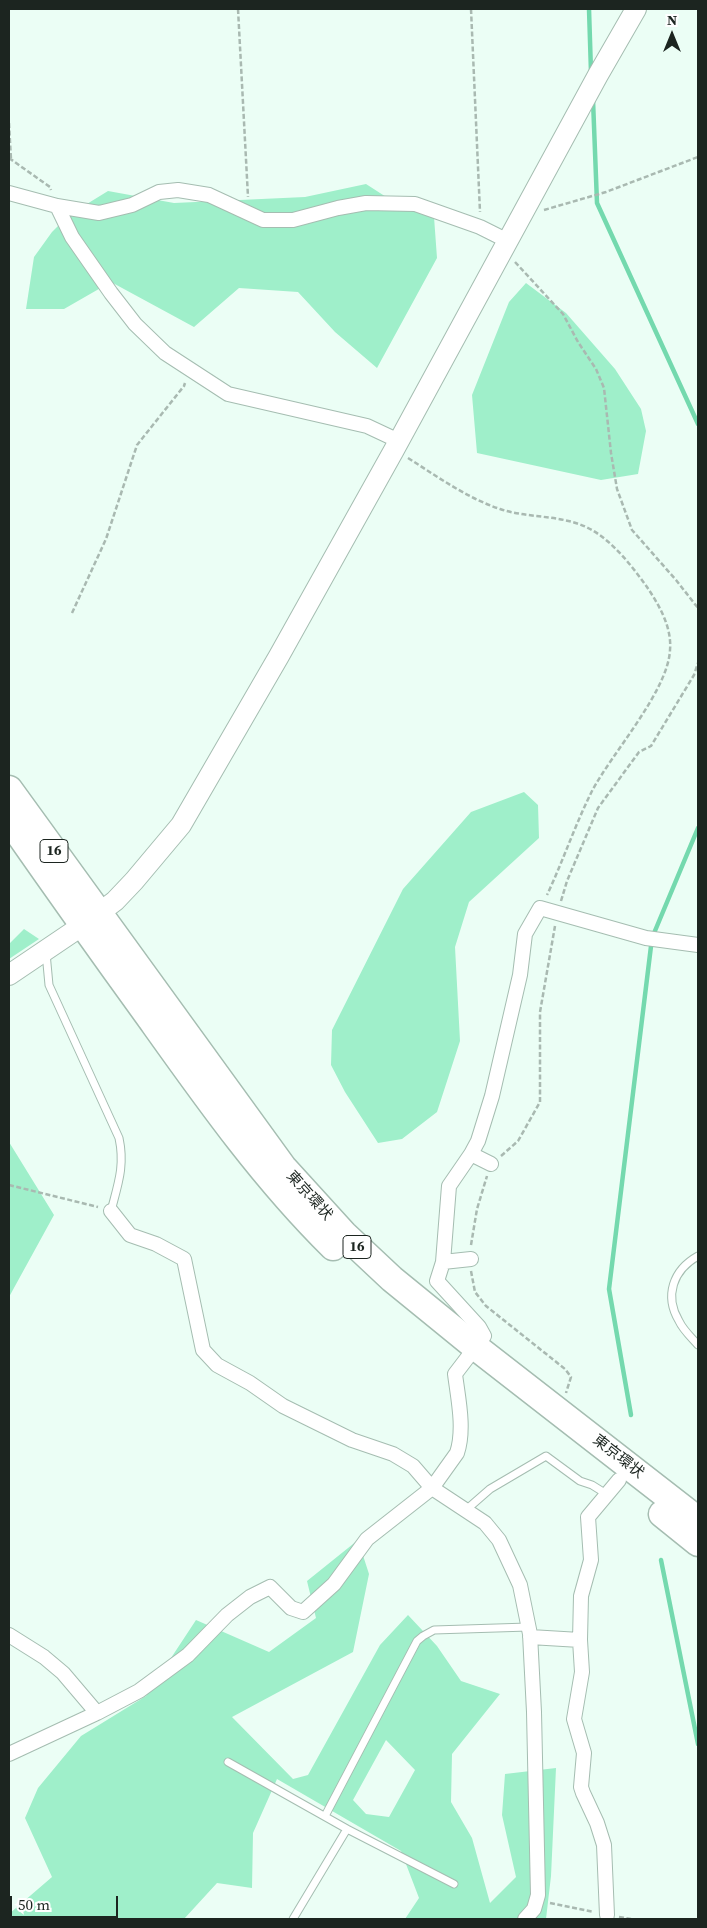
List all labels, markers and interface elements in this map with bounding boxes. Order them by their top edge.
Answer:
north arrow [647,10,697,60]
text: N [667,10,677,30]
road number: 16 [40,839,68,862]
street label: 東京環状 [282,1168,336,1224]
road number: 16 [343,1236,371,1258]
street label: 東京環状 [589,1431,647,1483]
scale bar [12,1886,120,1918]
text: 50 m [18,1894,50,1915]

